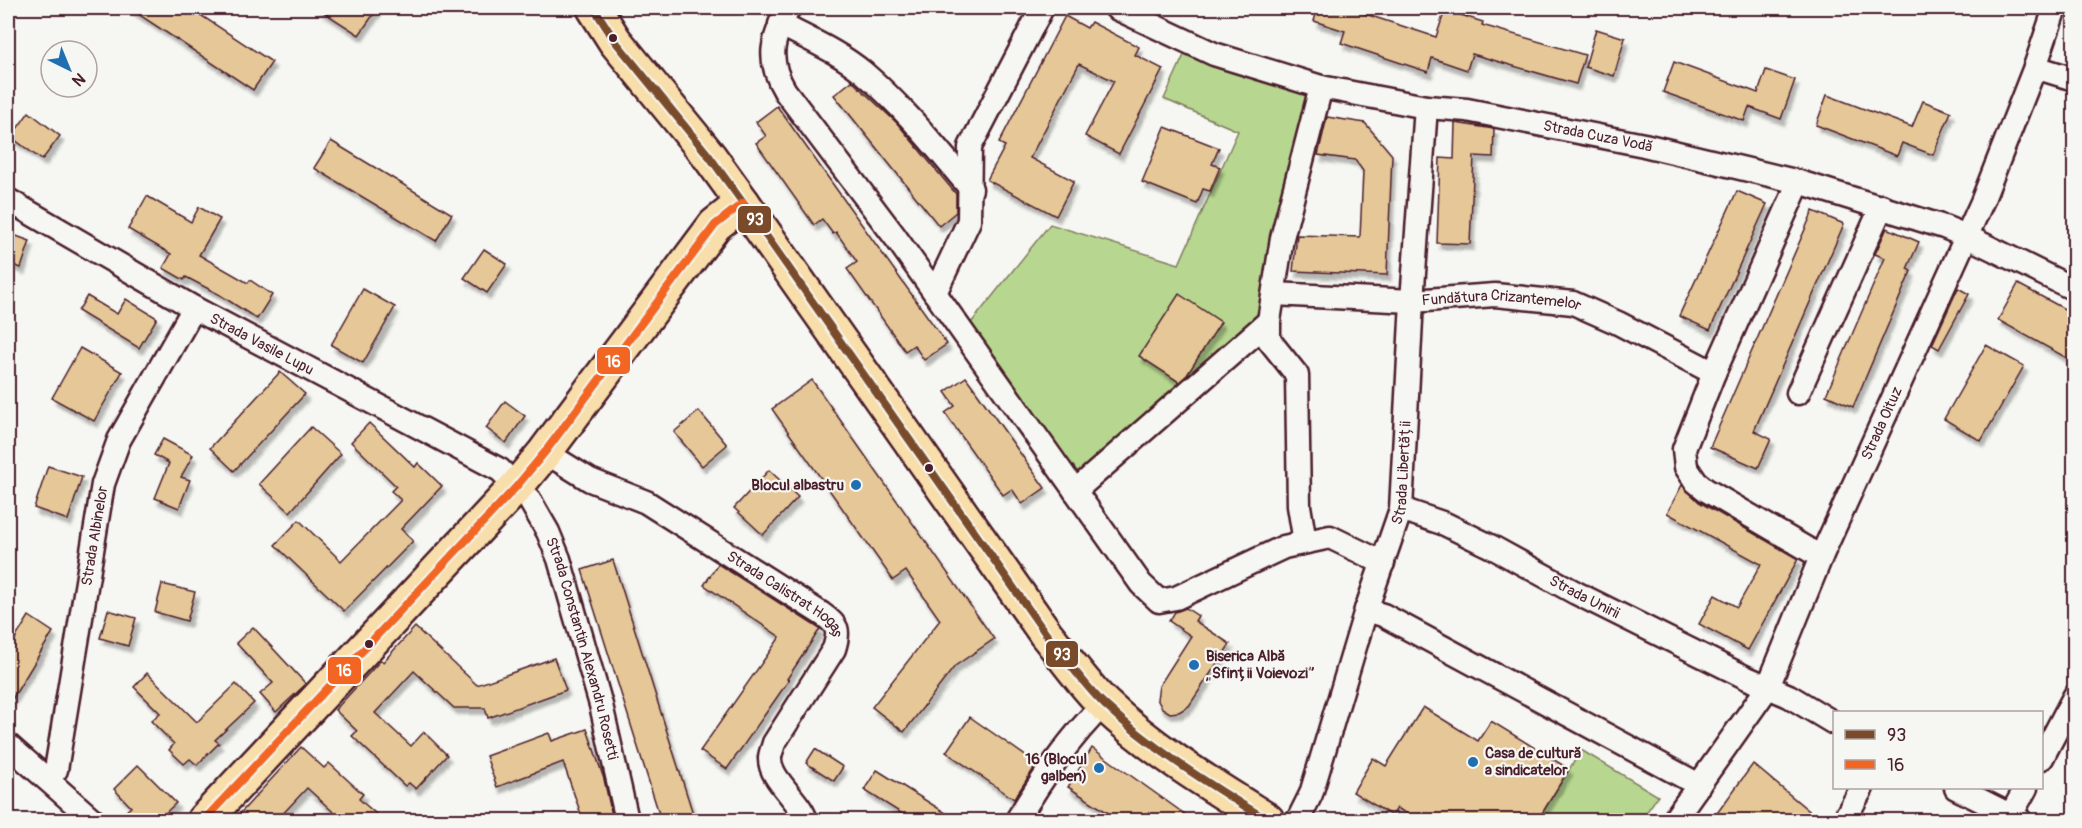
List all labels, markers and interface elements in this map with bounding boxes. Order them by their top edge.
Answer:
unlabelled marker [607,32,619,44]
north arrow [39,39,99,99]
text: N [68,68,89,90]
street label: Strada Cuza Vodă [1542,116,1655,156]
line badge: 93 [737,205,772,234]
text: 93 [746,210,764,230]
street label: Fundătura Crizantemelor [1421,285,1585,315]
street label: Strada Vasile Lupu [207,309,317,379]
line badge: 16 [596,346,631,375]
text: 16 [605,352,621,372]
street label: Strada Oituz [1857,384,1907,463]
street label: Strada Libertății [1387,420,1415,527]
unlabelled marker [923,462,935,474]
place label: Blocul albastru [751,476,844,495]
marker: Blocul albastru [849,478,863,492]
street label: Strada Albinelor [77,484,112,587]
street label: Strada Constantin Alexandru Rosetti [542,534,623,762]
street label: Strada Calistrat Hogaș [723,546,847,639]
street label: Strada Unirii [1546,571,1623,623]
unlabelled marker [363,638,375,650]
line badge: 93 [1045,640,1079,668]
text: 93 [1053,645,1071,665]
place label: Biserica Albă „Sfinții Voievozi” [1206,647,1314,683]
line badge: 16 [327,656,362,685]
marker: Biserica Albă „Sfinții Voievozi” [1187,658,1201,672]
text: 16 [336,661,352,681]
legend [1833,711,2043,789]
text: 93 [1887,724,1906,747]
place label: Casa de cultură a sindicatelor [1485,744,1582,780]
place label: 16 (Blocul galben) [1025,750,1087,786]
text: 16 [1887,754,1905,777]
marker: Casa de cultură a sindicatelor [1466,755,1480,769]
marker: 16 (Blocul galben) [1092,761,1106,775]

